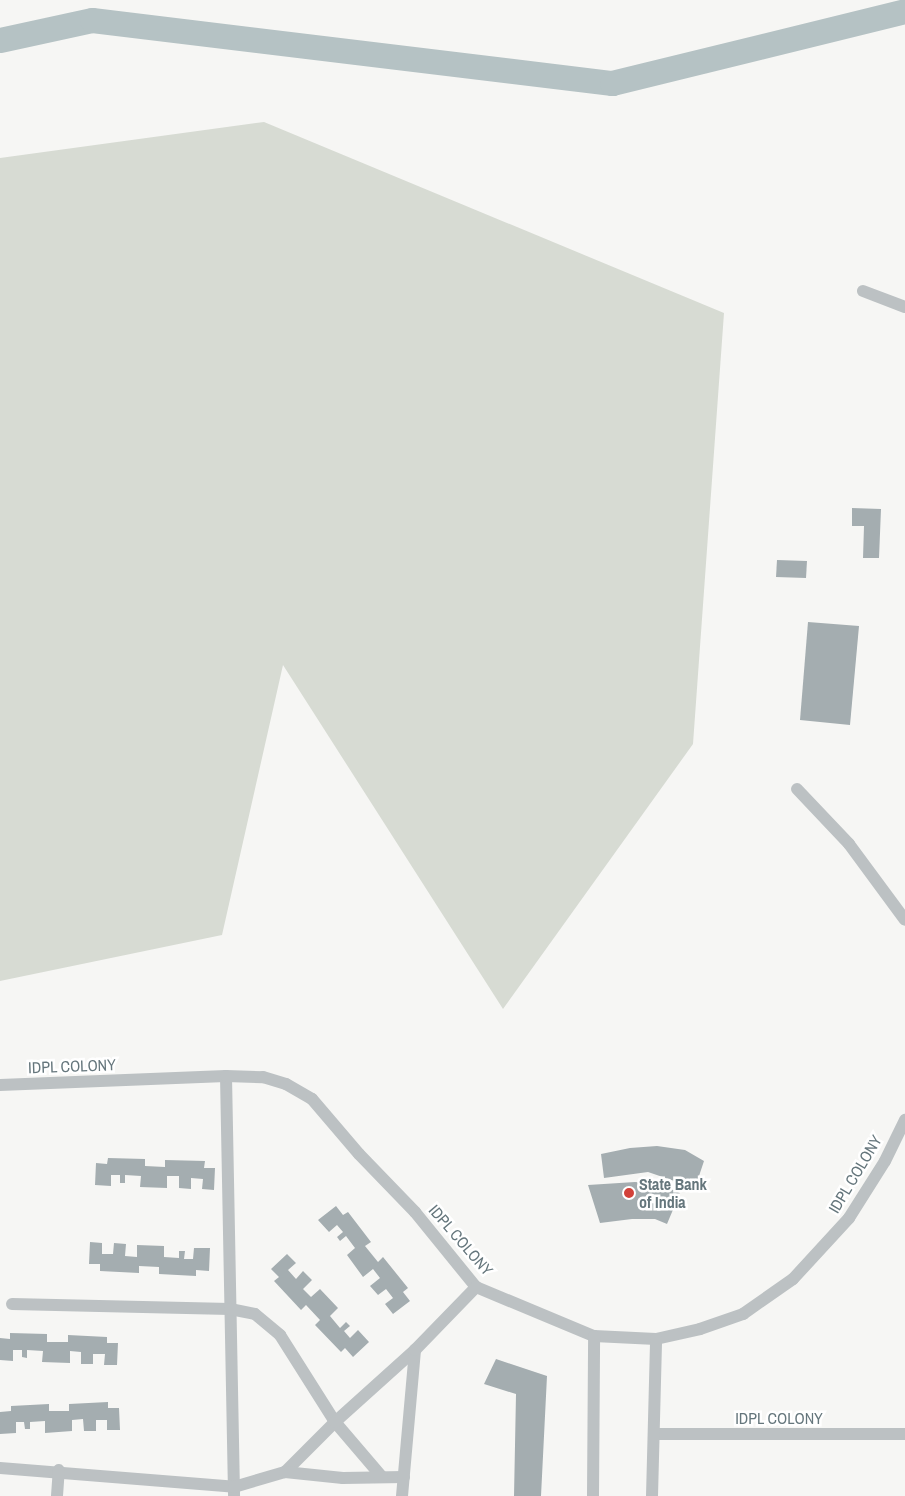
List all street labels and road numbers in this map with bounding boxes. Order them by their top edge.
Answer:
street label: IDPL COLONY [28,1055,116,1077]
street label: IDPL COLONY [824,1131,886,1217]
street label: IDPL COLONY [425,1200,497,1280]
street label: IDPL COLONY [735,1408,823,1428]

